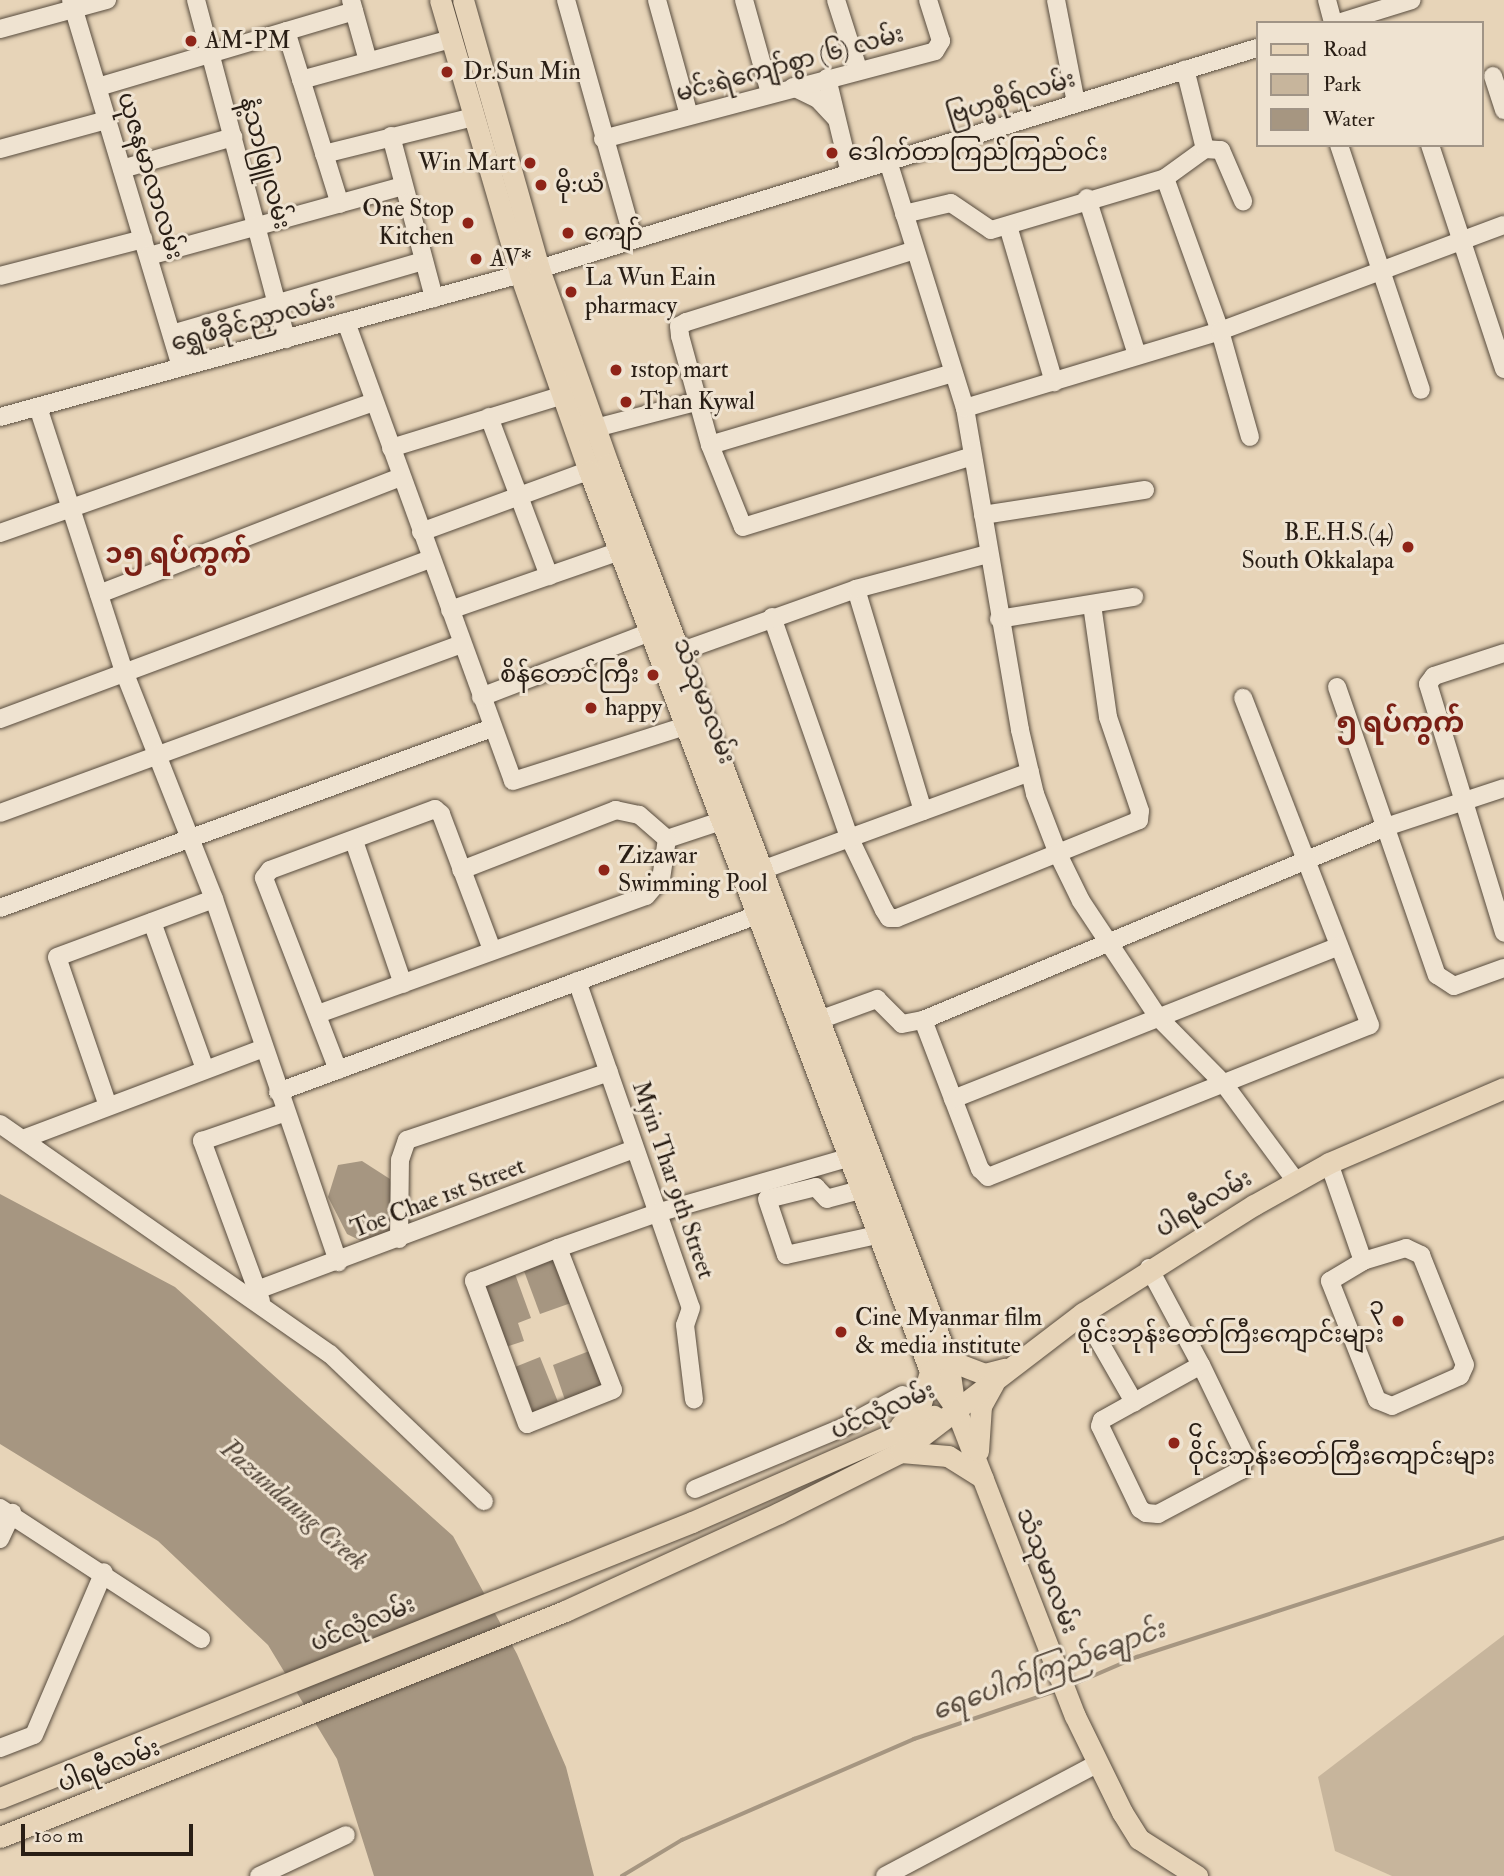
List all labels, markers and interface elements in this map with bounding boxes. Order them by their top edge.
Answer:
street label: မင်းရဲကျော်စွာ (၆) လမ်း [673,20,907,108]
legend [1256,21,1483,147]
place label: AM-PM [205,27,291,55]
marker: AM-PM [183,33,199,49]
text: Road [1323,36,1367,63]
place label: Dr.Sun Min [463,58,581,86]
marker: Dr.Sun Min [437,62,457,82]
street label: ဗြဟ္မစိုရ်လမ်း [943,65,1079,131]
text: Park [1323,71,1361,98]
street label: ယုဇနမာလာလမ်း [111,89,189,263]
street label: နံ့သာဖြူလမ်း [233,94,297,232]
text: Water [1323,106,1375,133]
place label: ဒေါက်တာကြည်ကြည်ဝင်း [848,139,1108,167]
marker: ဒေါက်တာကြည်ကြည်ဝင်း [822,143,842,163]
place label: Win Mart [418,149,516,177]
marker: Win Mart [522,155,538,171]
place label: မို:ယံ [555,171,604,199]
marker: မို:ယံ [533,177,549,193]
place label: One Stop Kitchen [362,195,454,251]
marker: One Stop Kitchen [460,215,476,231]
place label: ကျော် [584,219,643,247]
marker: ကျော် [558,223,578,243]
place label: AV* [490,245,532,273]
marker: AV* [468,251,484,267]
place label: La Wun Eain pharmacy [585,264,716,320]
marker: La Wun Eain pharmacy [563,284,579,300]
street label: ရွှေဖီခိုင်ညှာလမ်း [168,286,338,358]
place label: 1stop mart [630,356,728,384]
marker: 1stop mart [608,362,624,378]
place label: Than Kywal [640,388,755,416]
marker: Than Kywal [618,394,634,410]
place label: B.E.H.S.(4) South Okkalapa [1241,519,1394,575]
district label: ၁၅ ရပ်ကွက် [105,538,251,572]
marker: B.E.H.S.(4) South Okkalapa [1400,539,1416,555]
street label: သံသုမာလမ်း [667,634,741,768]
place label: စိန်တောင်ကြီး [500,661,639,689]
marker: စိန်တောင်ကြီး [645,667,661,683]
place label: happy [605,694,662,722]
marker: happy [583,700,599,716]
district label: ၅ ရပ်ကွက် [1336,707,1464,741]
place label: Zizawar Swimming Pool [618,842,768,898]
marker: Zizawar Swimming Pool [596,862,612,878]
street label: Myin Thar 9th Street [626,1077,720,1283]
street label: Toe Chae 1st Street [347,1152,529,1244]
street label: ပါရမီလမ်း [1151,1164,1257,1244]
place label: ၃ ဝိုင်းဘုန်းတော်ကြီးကျောင်းများ [1077,1293,1384,1349]
place label: Cine Myanmar film & media institute [855,1304,1042,1360]
marker: ၃ ဝိုင်းဘုန်းတော်ကြီးကျောင်းများ [1390,1313,1406,1329]
marker: Cine Myanmar film & media institute [833,1324,849,1340]
street label: ပင်လုံလမ်း [827,1376,939,1446]
place label: ၄ ဝိုင်းဘုန်းတော်ကြီးကျောင်းများ [1188,1415,1495,1471]
water label: Pazundaung Creek [213,1434,373,1578]
marker: ၄ ဝိုင်းဘုန်းတော်ကြီးကျောင်းများ [1166,1435,1182,1451]
street label: သံသုမာလမ်း [1010,1504,1084,1638]
street label: ပင်လုံလမ်း [306,1590,420,1658]
water label: ရေပေါက်ကြည်ချောင်း [928,1614,1170,1728]
street label: ပါရမီလမ်း [54,1733,164,1799]
scale bar [24,1810,196,1854]
text: 100 m [34,1822,84,1849]

